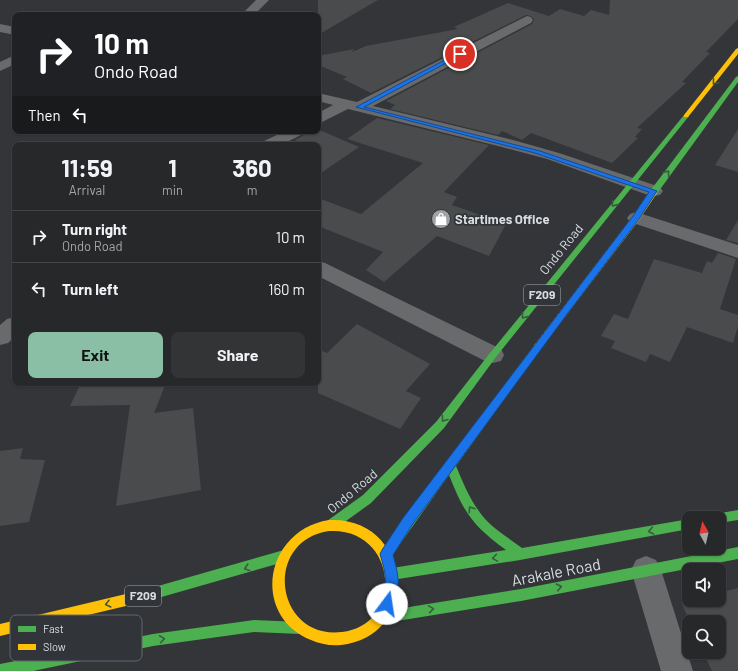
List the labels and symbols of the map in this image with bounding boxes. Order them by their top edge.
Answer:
pin [443,37,477,71]
one-way arrow [712,77,719,84]
one-way arrow [662,171,669,178]
one-way arrow [612,199,619,206]
shop icon: Startimes Office [430,208,452,230]
place label: Startimes Office [455,211,550,227]
street label: Ondo Road [536,220,586,278]
road number: F209 [524,285,560,305]
one-way arrow [522,312,529,319]
one-way arrow [442,414,449,421]
street label: Ondo Road [324,465,380,517]
one-way arrow [469,506,476,513]
north arrow [682,511,726,555]
one-way arrow [648,527,654,535]
one-way arrow [492,553,498,562]
street label: Arakale Road [510,554,602,589]
one-way arrow [244,563,251,572]
position arrow [366,583,408,625]
one-way arrow [555,583,562,592]
road number: F209 [125,586,161,606]
one-way arrow [105,600,111,608]
one-way arrow [427,606,434,614]
legend [10,615,142,661]
text: Fast [43,622,64,635]
one-way arrow [159,635,165,644]
text: Slow [43,640,66,653]

